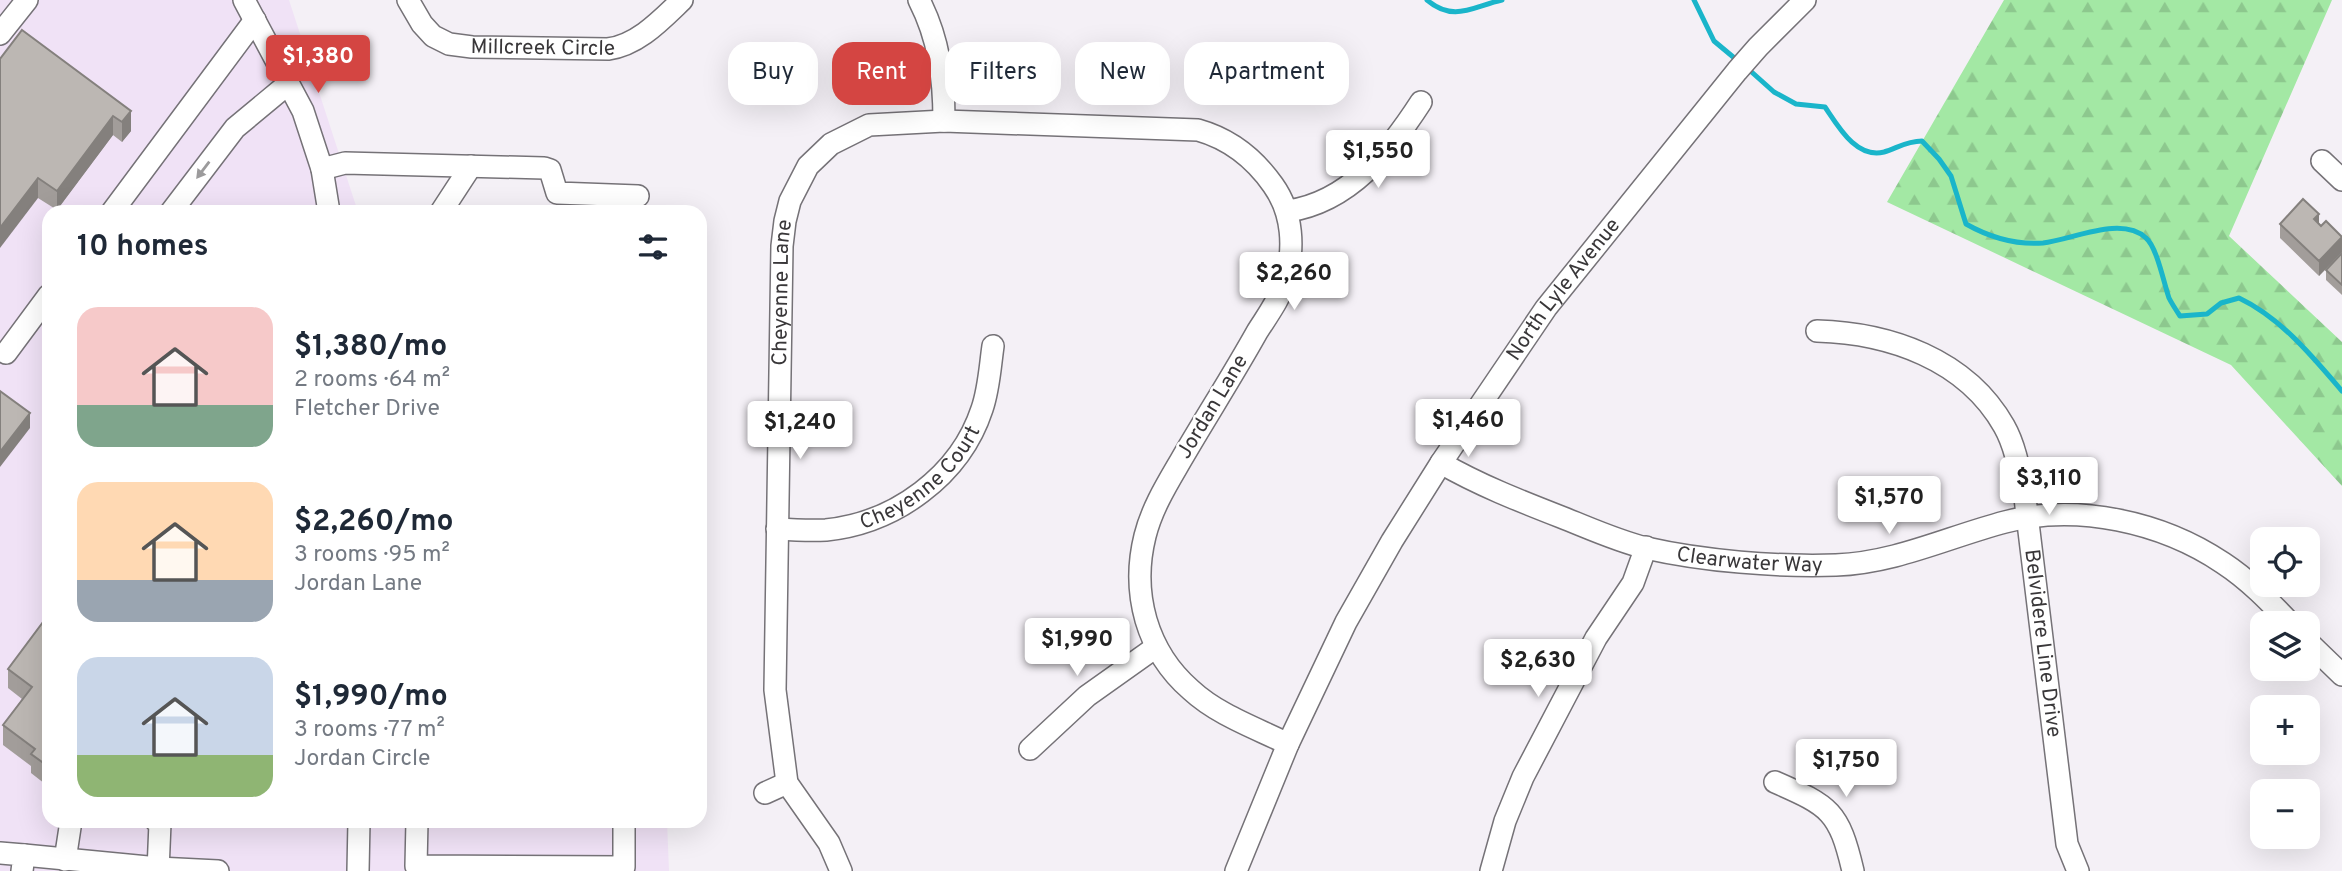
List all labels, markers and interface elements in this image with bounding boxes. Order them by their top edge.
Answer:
street label: Millcreek Circle [470,33,617,63]
pin: $1,380 [261,36,375,95]
chip: Buy [728,42,818,105]
chip: Rent [832,42,931,105]
chip: Filters [945,42,1061,105]
chip: New [1075,42,1170,105]
chip: Apartment [1184,42,1349,105]
text: $1,380 [282,43,354,72]
pin: $1,550 [1321,130,1435,190]
text: $1,550 [1342,138,1414,167]
one-way arrow [196,160,211,178]
street label: North Lyle Avenue [1501,213,1626,366]
street label: Cheyenne Lane [767,218,799,366]
icon: filters [634,228,672,266]
text: 10 homes [77,229,208,266]
pin: $2,260 [1237,252,1351,312]
text: $2,260 [1256,260,1333,289]
text: $1,380/mo [294,329,447,366]
icon: home [133,335,217,419]
street label: Jordan Lane [1171,350,1255,464]
text: 2 rooms · 64 m² [294,366,450,395]
text: Fletcher Drive [294,395,440,424]
pin: $1,460 [1411,400,1525,459]
pin: $1,240 [743,402,857,461]
text: $1,460 [1431,407,1505,436]
text: $1,240 [763,409,837,438]
street label: Cheyenne Court [856,421,987,536]
pin: $3,110 [1992,458,2106,517]
text: $3,110 [2016,465,2082,494]
pin: $1,570 [1832,476,1946,536]
text: $1,570 [1854,484,1924,513]
text: $2,260/mo [294,504,454,541]
icon: home [133,510,217,594]
map controls [2250,527,2320,849]
button: locate [2250,527,2320,597]
text: 3 rooms · 95 m² [294,541,450,570]
street label: Clearwater Way [1675,541,1823,579]
street label: Belvidere Line Drive [2018,548,2067,739]
text: Jordan Lane [294,570,422,599]
button: layers [2250,611,2320,681]
pin: $1,990 [1020,618,1134,678]
text: $1,990 [1041,626,1113,655]
pin: $2,630 [1481,640,1595,699]
text: $2,630 [1500,647,1576,676]
text: $1,990/mo [294,679,448,716]
icon: home [133,685,217,769]
button: + [2250,695,2320,765]
text: 3 rooms · 77 m² [294,716,445,745]
pin: $1,750 [1789,740,1903,799]
text: Jordan Circle [294,745,430,774]
text: $1,750 [1812,747,1880,776]
button: − [2250,779,2320,849]

